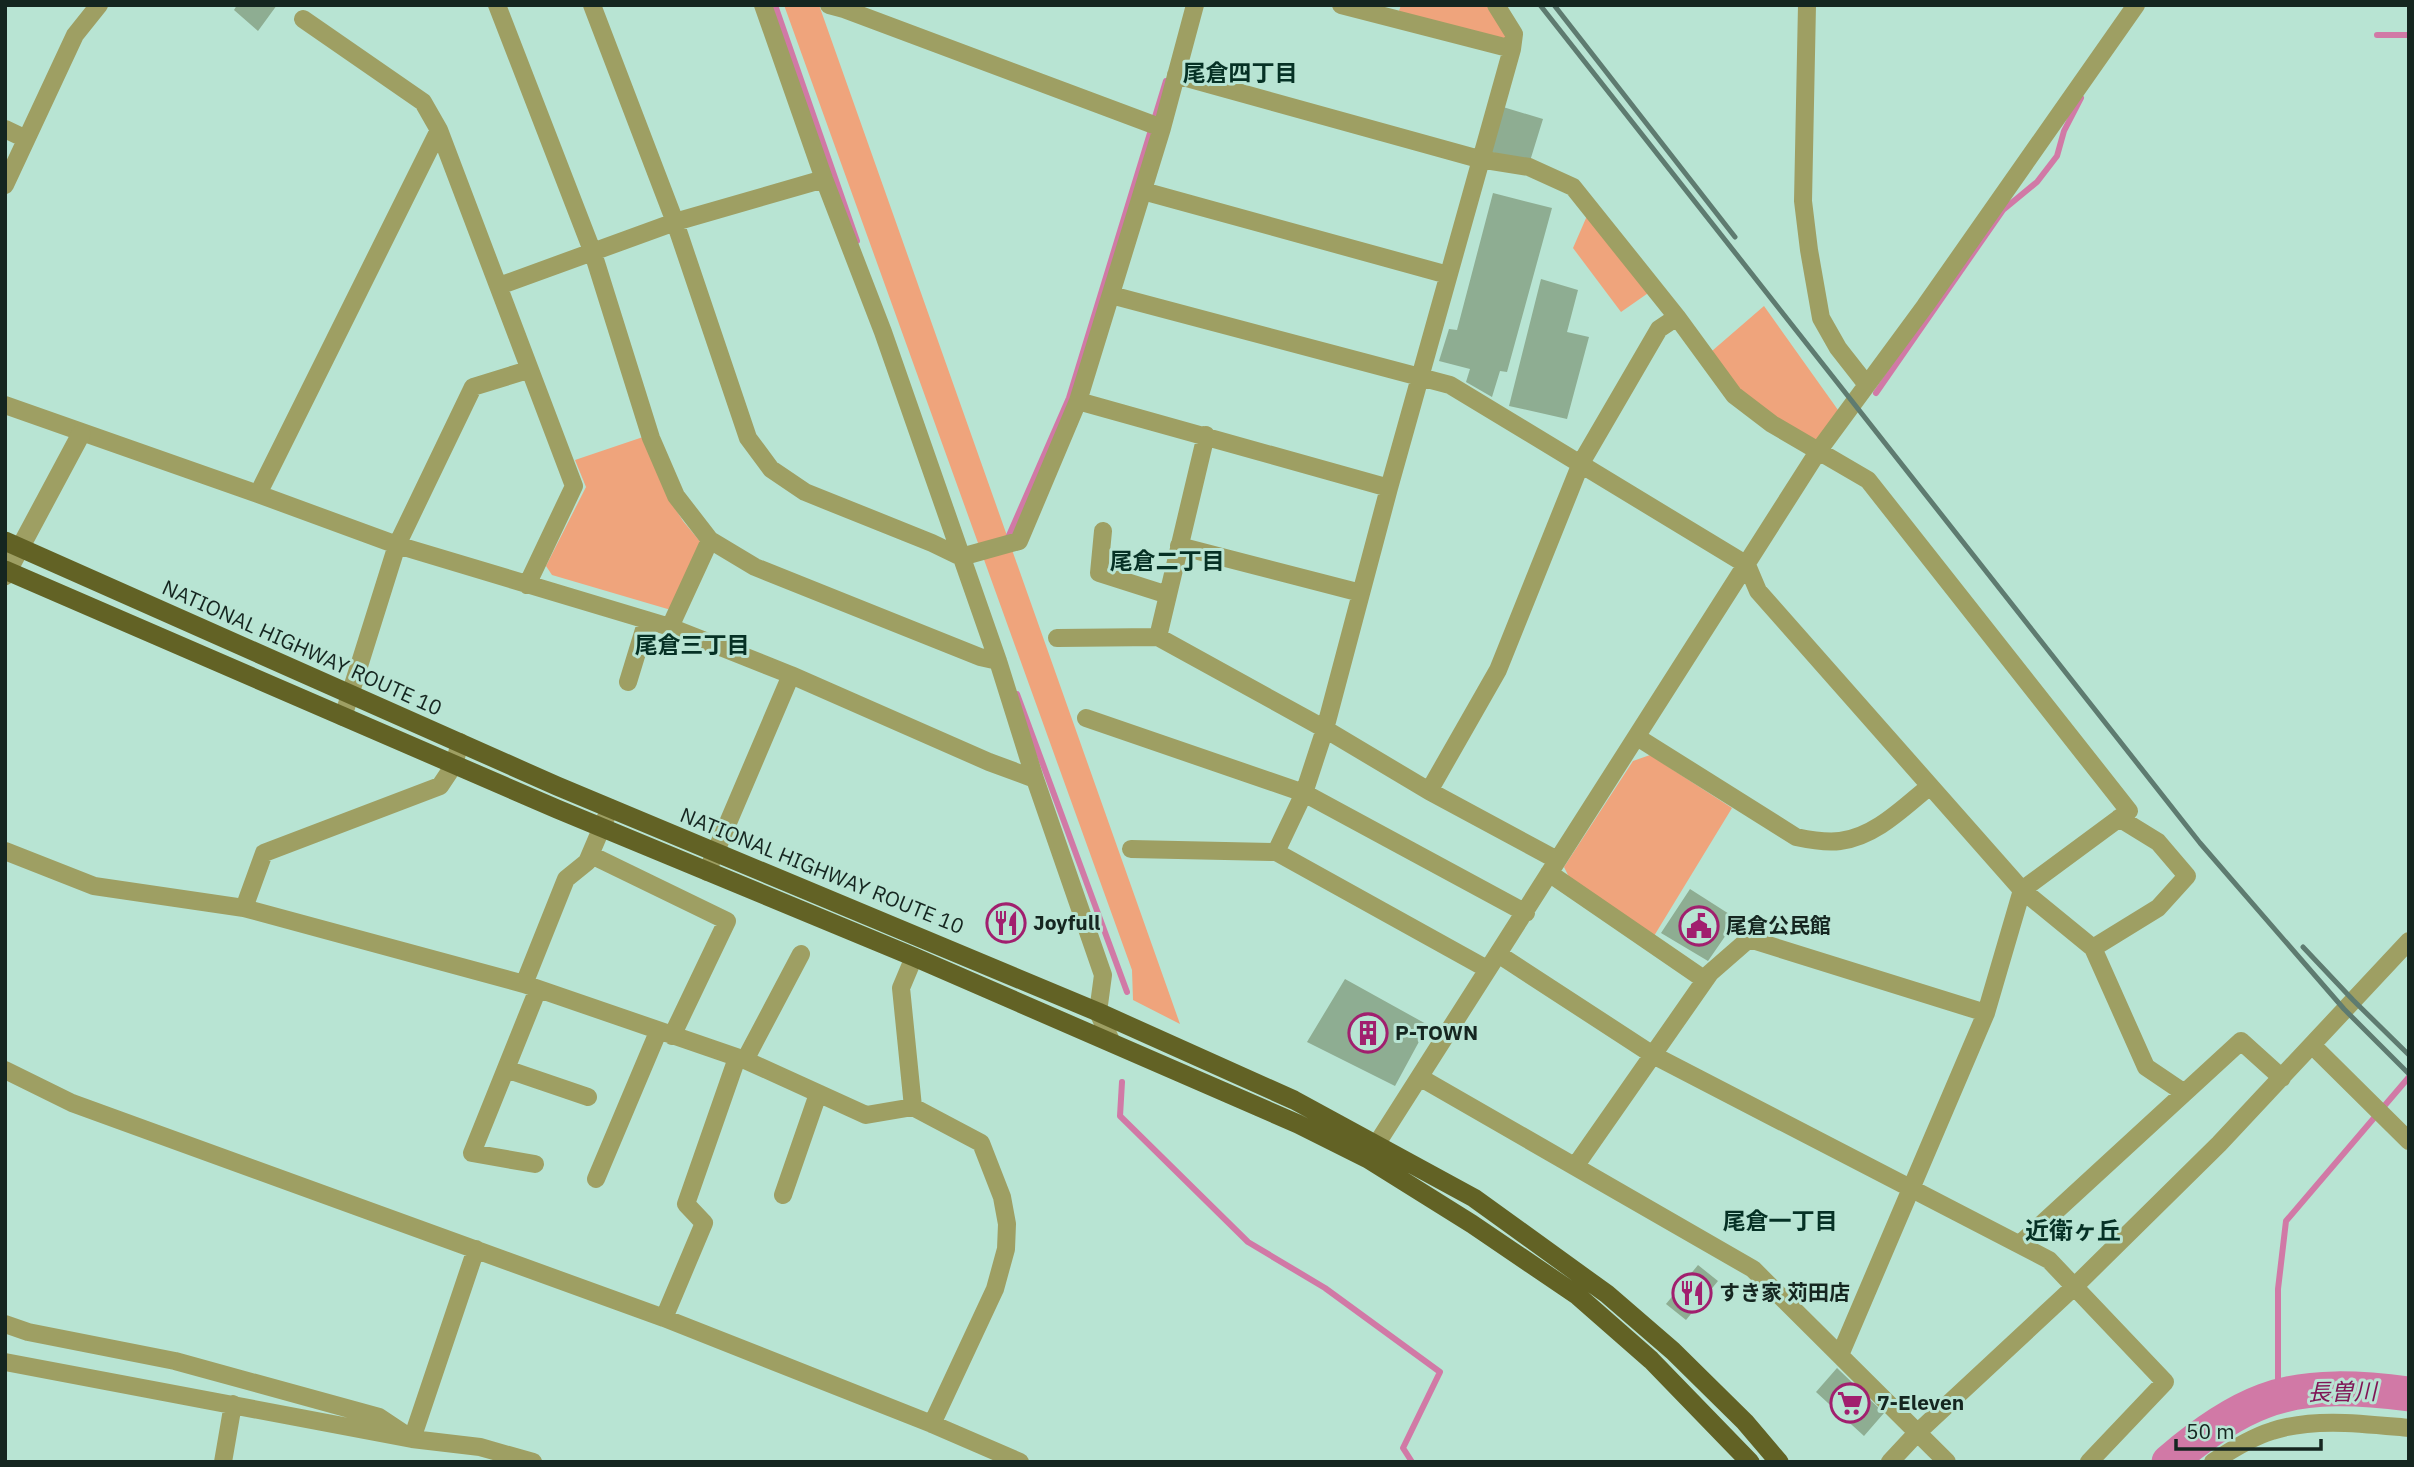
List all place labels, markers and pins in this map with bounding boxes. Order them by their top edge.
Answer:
restaurant icon: Joyfull [985,902,1027,944]
public building icon: 尾倉公民館 [1678,905,1720,947]
place label: Joyfull [1033,908,1100,936]
place label: 尾倉公民館 [1726,911,1831,939]
building icon: P-TOWN [1347,1012,1389,1054]
place label: P-TOWN [1395,1018,1478,1046]
restaurant icon: すき家 苅田店 [1671,1272,1713,1314]
place label: すき家 苅田店 [1719,1278,1850,1306]
supermarket icon: 7-Eleven [1829,1382,1871,1424]
place label: 7-Eleven [1877,1388,1964,1416]

